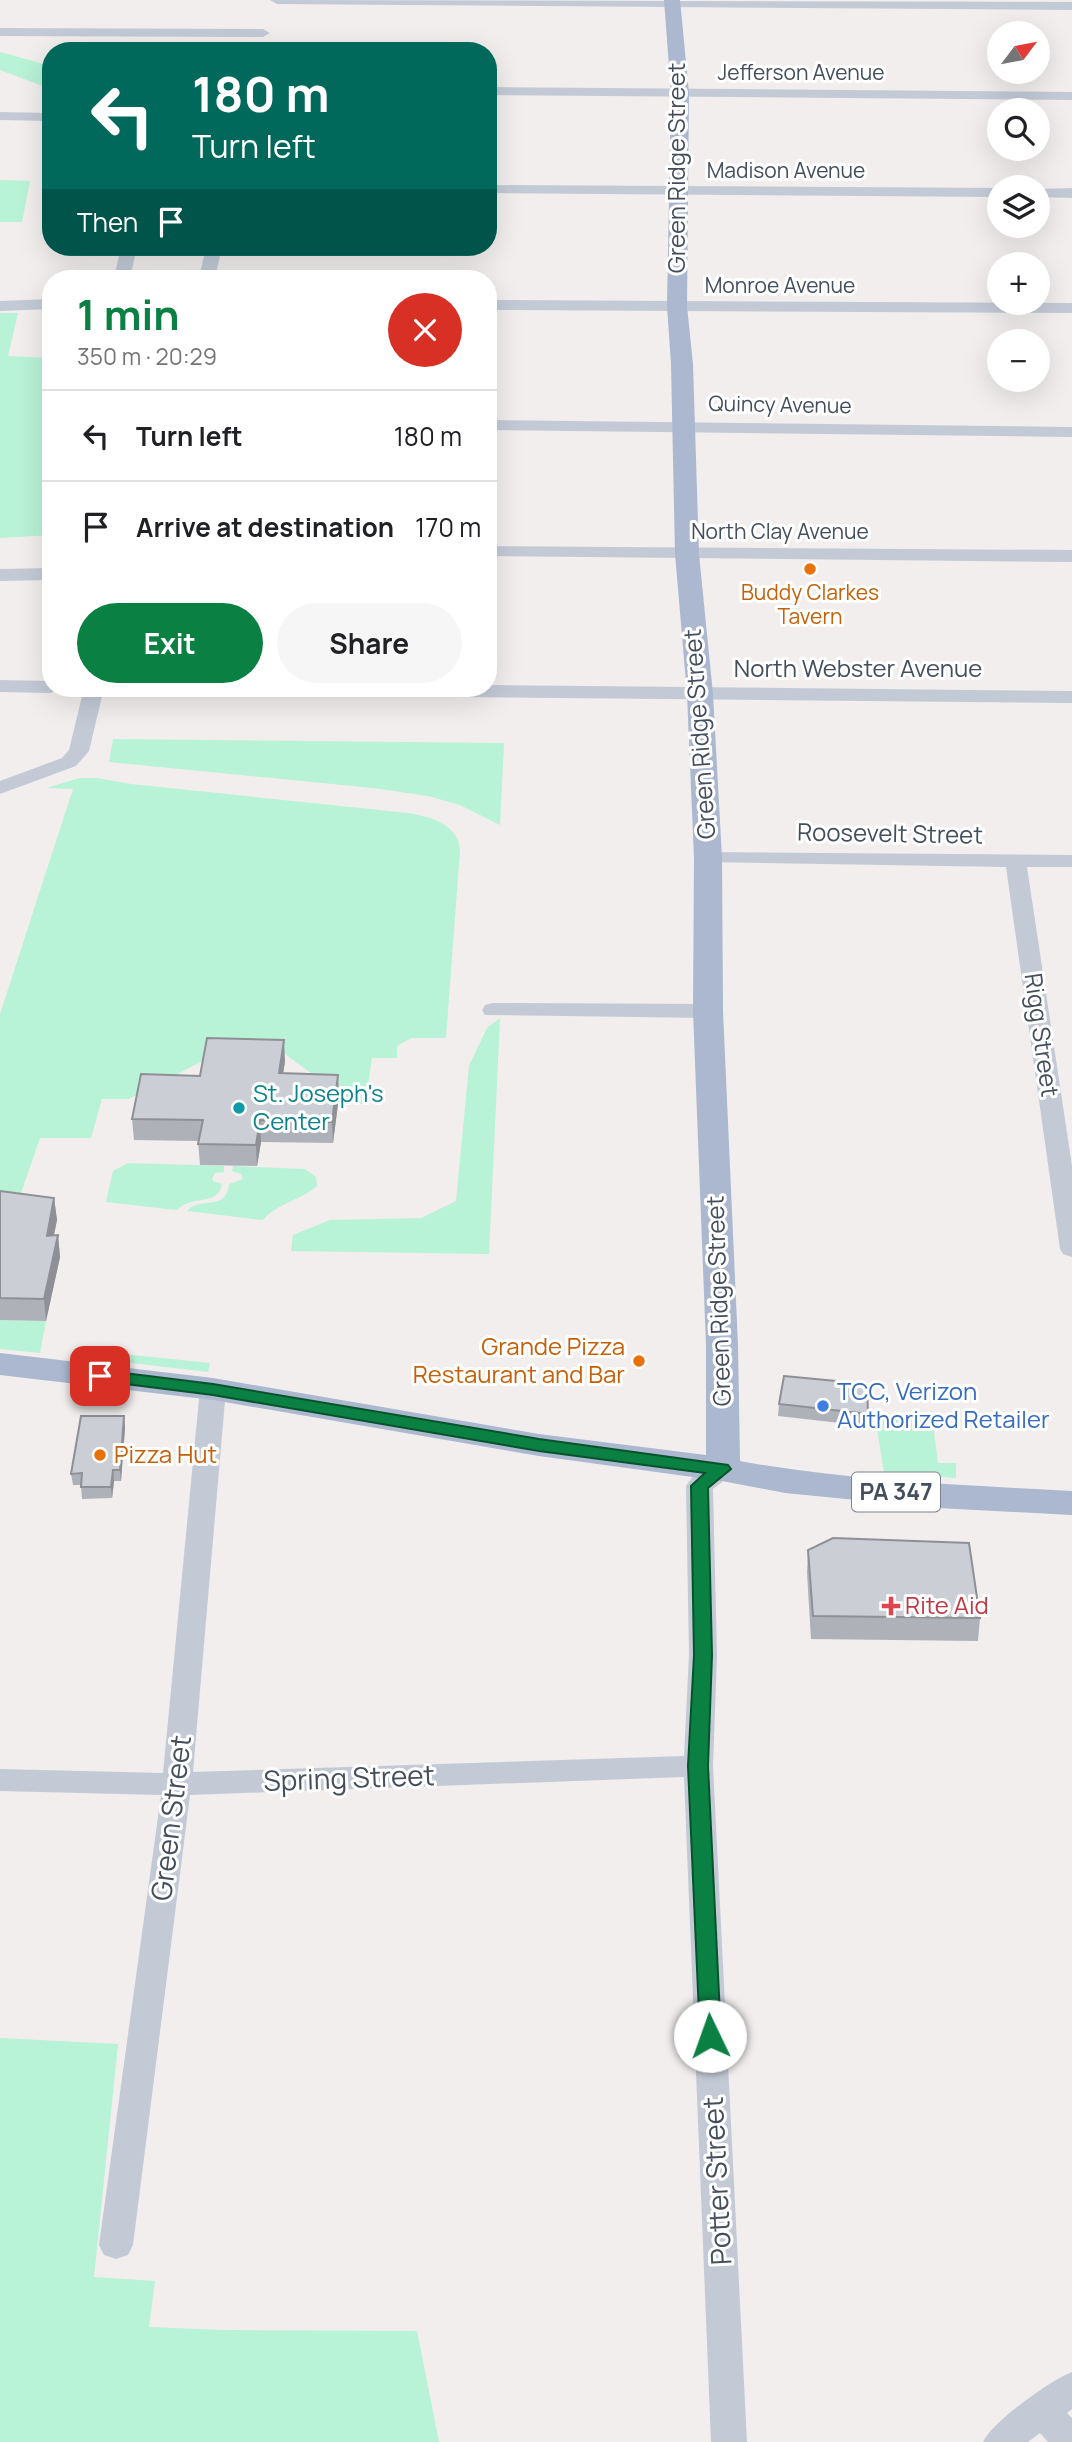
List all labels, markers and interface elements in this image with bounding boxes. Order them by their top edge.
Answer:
north arrow [987,21,1050,84]
map controls [987,21,1050,392]
street label: Jefferson Avenue [718,58,884,86]
text: 180 m [192,60,330,127]
street label: Green Ridge Street [659,63,692,273]
icon: left [77,70,168,161]
button: search [987,98,1050,161]
text: Turn left [192,124,316,168]
street label: Madison Avenue [707,156,865,184]
button: layers [987,175,1050,238]
icon: arrive [152,203,190,241]
text: Then [77,204,138,240]
button: + [987,252,1050,315]
street label: Monroe Avenue [705,271,855,299]
text: 1 min [77,285,180,343]
button: close [388,293,462,367]
button: − [987,329,1050,392]
text: 350 m · 20:29 [77,340,217,372]
street label: Quincy Avenue [708,389,852,419]
icon: left [77,417,115,455]
text: Turn left [136,418,243,454]
text: 180 m [394,418,462,454]
icon: arrive [77,508,115,546]
text: Arrive at destination [136,509,394,545]
text: 170 m [415,509,481,545]
street label: North Clay Avenue [691,517,869,545]
marker: Buddy Clarkes Tavern [802,561,818,577]
place label: Buddy Clarkes Tavern [741,578,879,630]
button: Exit [77,603,263,683]
button: Share [277,603,462,683]
street label: Green Ridge Street [675,628,722,840]
street label: North Webster Avenue [734,651,982,684]
street label: Roosevelt Street [797,814,983,851]
street label: Rigg Street [1017,971,1067,1099]
place label: St. Joseph's Center [253,1076,384,1137]
marker: St. Joseph's Center [231,1100,247,1116]
street label: Green Ridge Street [697,1195,738,1407]
place label: Grande Pizza Restaurant and Bar [413,1329,625,1390]
pin [70,1346,130,1406]
marker: Grande Pizza Restaurant and Bar [631,1353,647,1369]
icon: arrive [81,1357,119,1395]
place label: TCC, Verizon Authorized Retailer [837,1374,1050,1435]
marker: TCC, Verizon Authorized Retailer [815,1398,831,1414]
place label: Pizza Hut [114,1437,217,1470]
marker: Pizza Hut [92,1447,108,1463]
road number: PA 347 [852,1472,940,1512]
place label: Rite Aid [905,1588,989,1621]
marker: Rite Aid [883,1598,899,1614]
street label: Green Street [141,1733,199,1903]
street label: Spring Street [263,1755,435,1799]
position arrow [673,1999,747,2073]
street label: Potter Street [693,2096,739,2266]

